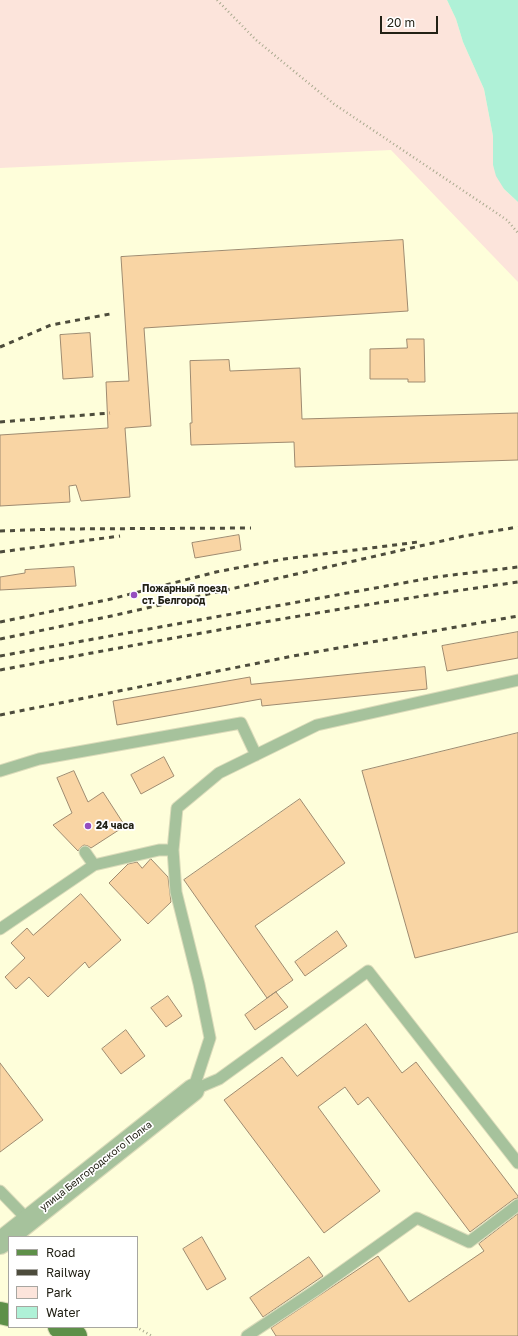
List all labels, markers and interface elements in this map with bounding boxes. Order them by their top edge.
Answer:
scale bar [382,8,440,34]
text: 20 m [387,15,415,30]
place label: Пожарный поезд ст. Белгород [142,583,227,606]
marker: Пожарный поезд ст. Белгород [129,590,139,600]
place label: 24 часа [96,820,134,832]
marker: 24 часа [83,821,93,831]
street label: улица Белгородского Полка [37,1118,155,1214]
legend [8,1236,138,1328]
text: Road [46,1245,75,1260]
text: Railway [46,1265,91,1280]
text: Park [46,1285,72,1300]
text: Water [46,1305,80,1320]

